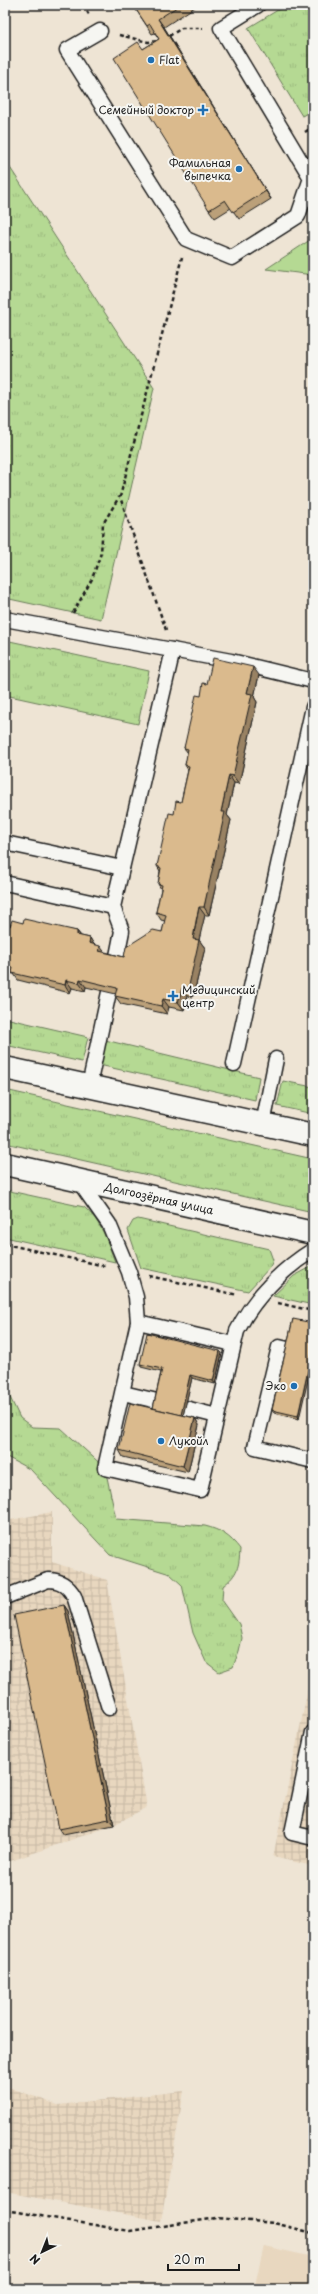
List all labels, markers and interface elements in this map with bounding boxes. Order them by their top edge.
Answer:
place label: Flat [159,51,180,68]
marker: Flat [146,55,156,65]
place label: Семейный доктор [99,101,194,118]
marker: Семейный доктор [197,104,209,116]
place label: Фамильная выпечка [169,154,231,184]
marker: Фамильная выпечка [234,164,244,174]
place label: Медицинский центр [182,981,256,1011]
marker: Медицинский центр [167,990,179,1002]
street label: Долгоозёрная улица [102,1177,215,1219]
place label: Эко [265,1377,286,1394]
marker: Эко [289,1381,299,1391]
place label: Лукойл [169,1432,209,1449]
marker: Лукойл [156,1436,166,1446]
north arrow [22,2232,62,2272]
scale bar [168,2246,239,2272]
text: N [26,2250,44,2269]
text: 20 m [174,2250,205,2268]

